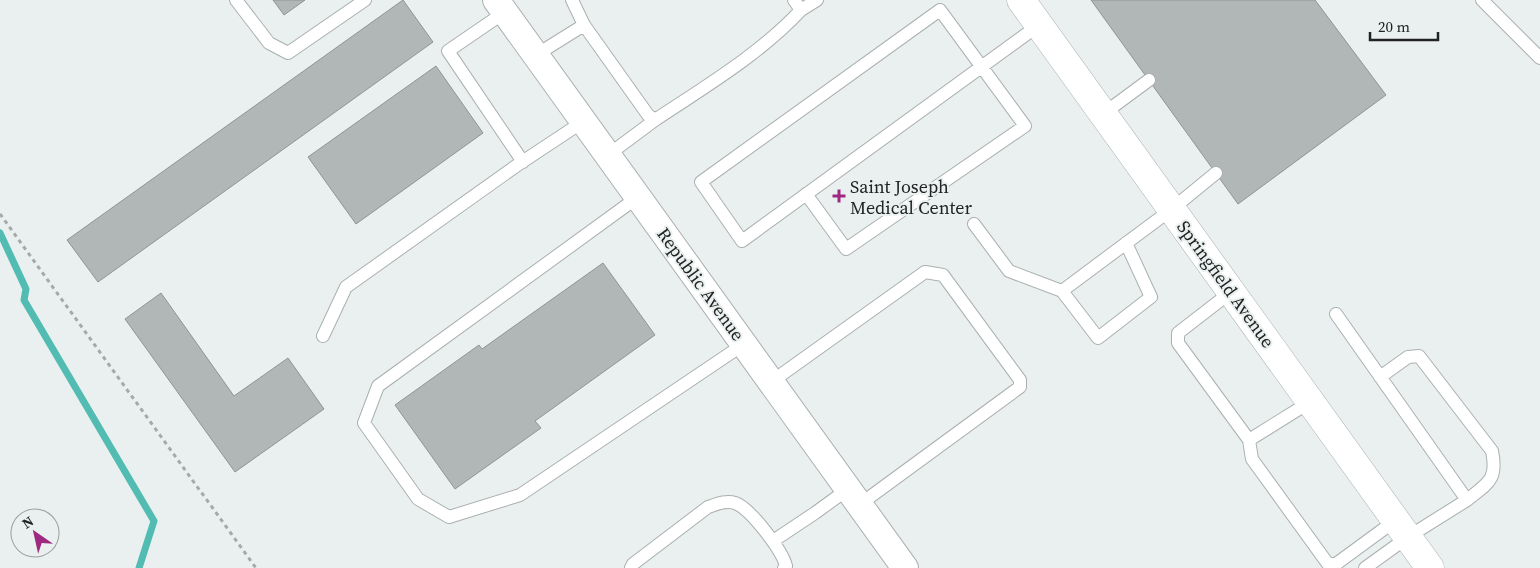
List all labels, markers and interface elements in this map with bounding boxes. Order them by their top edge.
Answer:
scale bar [1370,10,1438,42]
text: 20 m [1378,16,1410,37]
place label: Saint Joseph Medical Center [850,174,973,220]
marker: Saint Joseph Medical Center [832,189,846,203]
street label: Springfield Avenue [1171,215,1281,353]
street label: Republic Avenue [651,222,751,346]
north arrow [10,508,60,558]
text: N [18,511,38,533]

